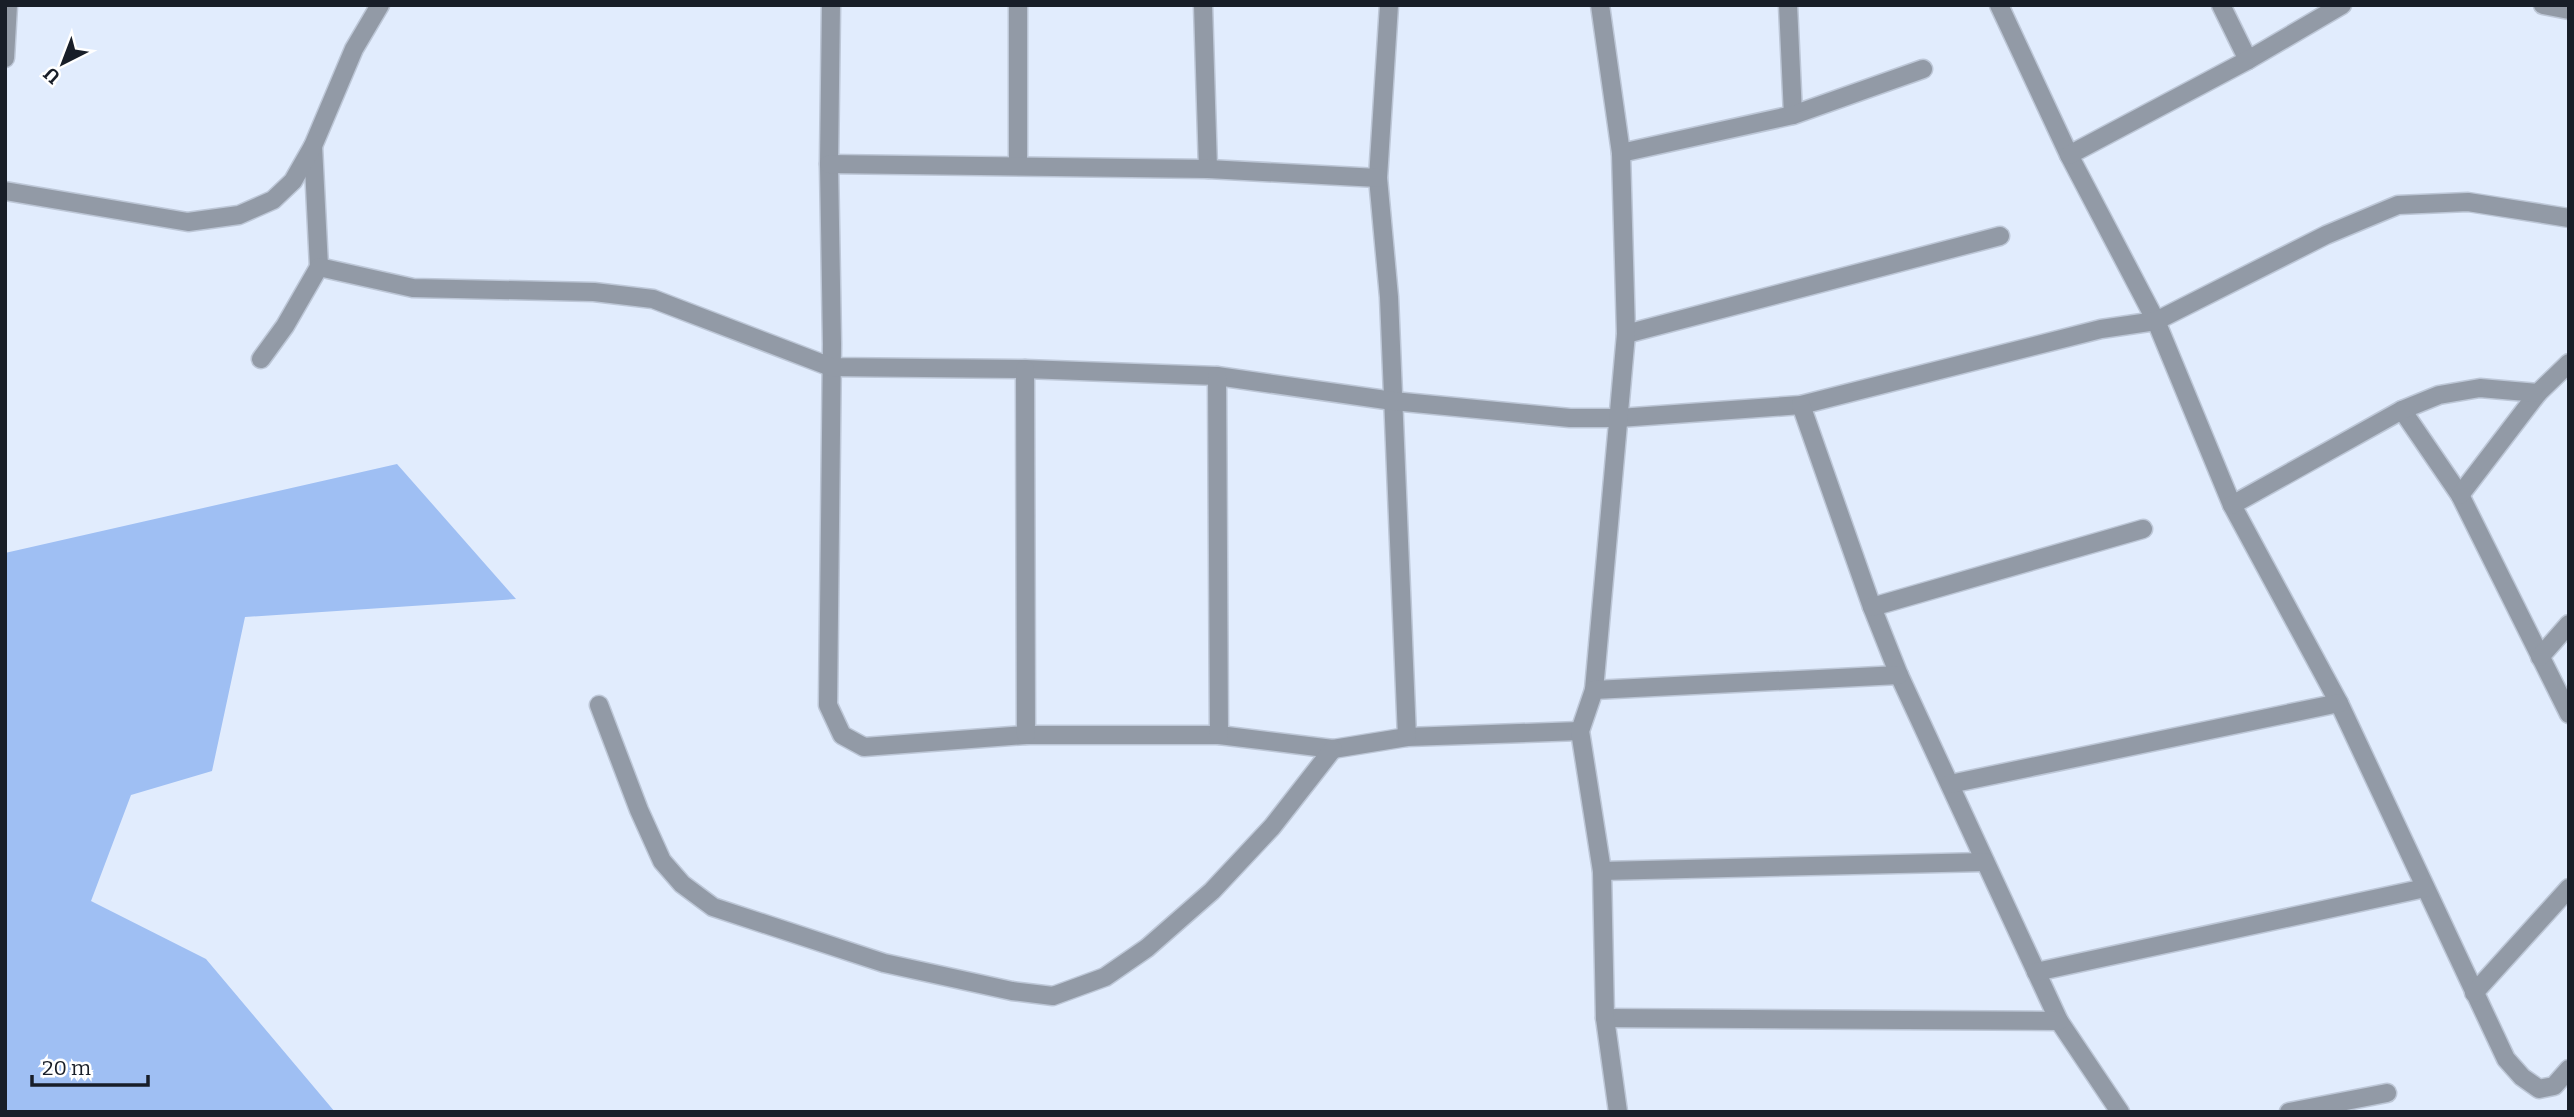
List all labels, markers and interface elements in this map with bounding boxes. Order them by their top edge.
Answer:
north arrow [28,28,98,98]
text: U [39,62,65,89]
scale bar [32,1044,147,1088]
text: 20 m [42,1055,91,1081]

